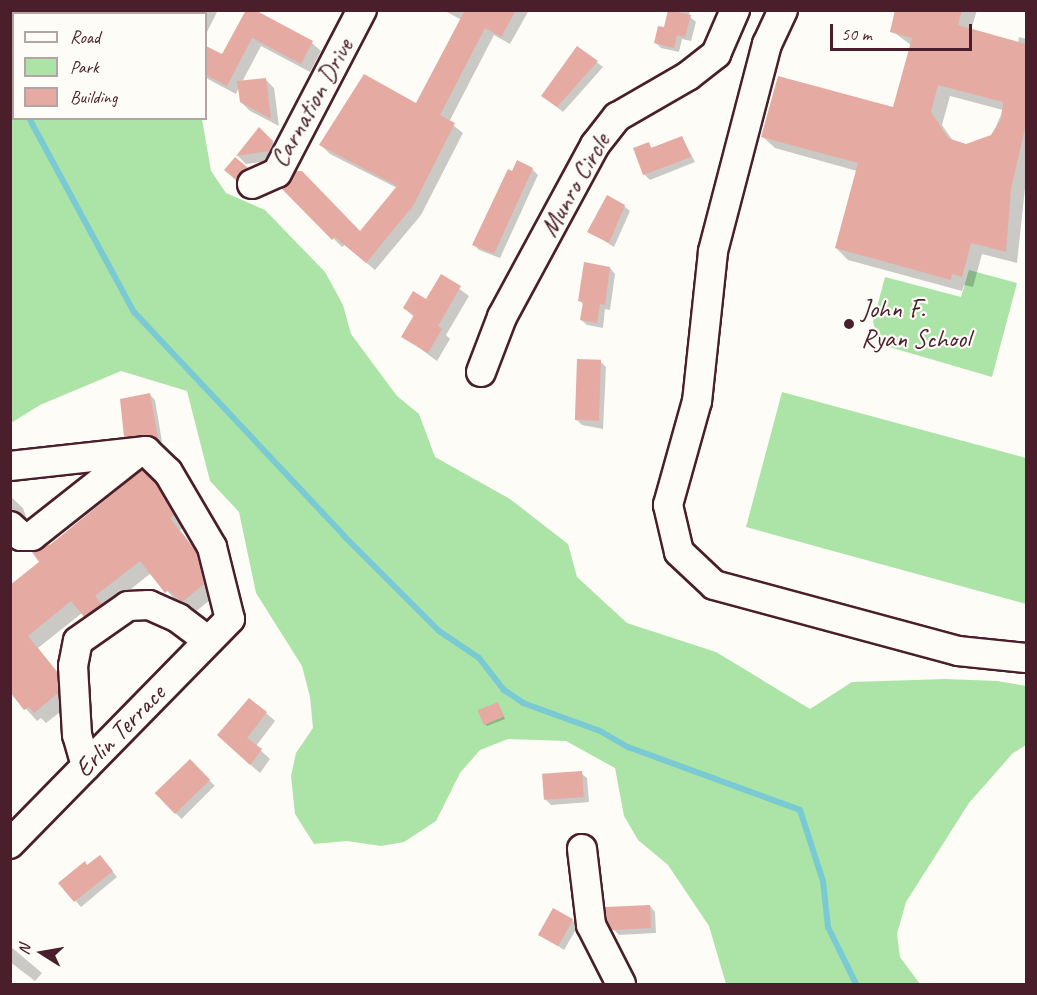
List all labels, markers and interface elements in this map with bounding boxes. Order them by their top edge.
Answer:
legend [12,12,207,120]
scale bar [833,12,976,50]
text: 50 m [841,23,872,45]
text: Road [70,26,100,48]
street label: Carnation Drive [264,33,360,173]
text: Park [70,56,99,78]
text: Building [70,86,117,108]
street label: Munro Circle [533,128,617,242]
place label: John F. Ryan School [861,293,969,354]
marker: John F. Ryan School [842,317,856,331]
street label: Erlin Terrace [69,679,171,783]
north arrow [12,923,72,983]
text: N [14,943,35,956]

